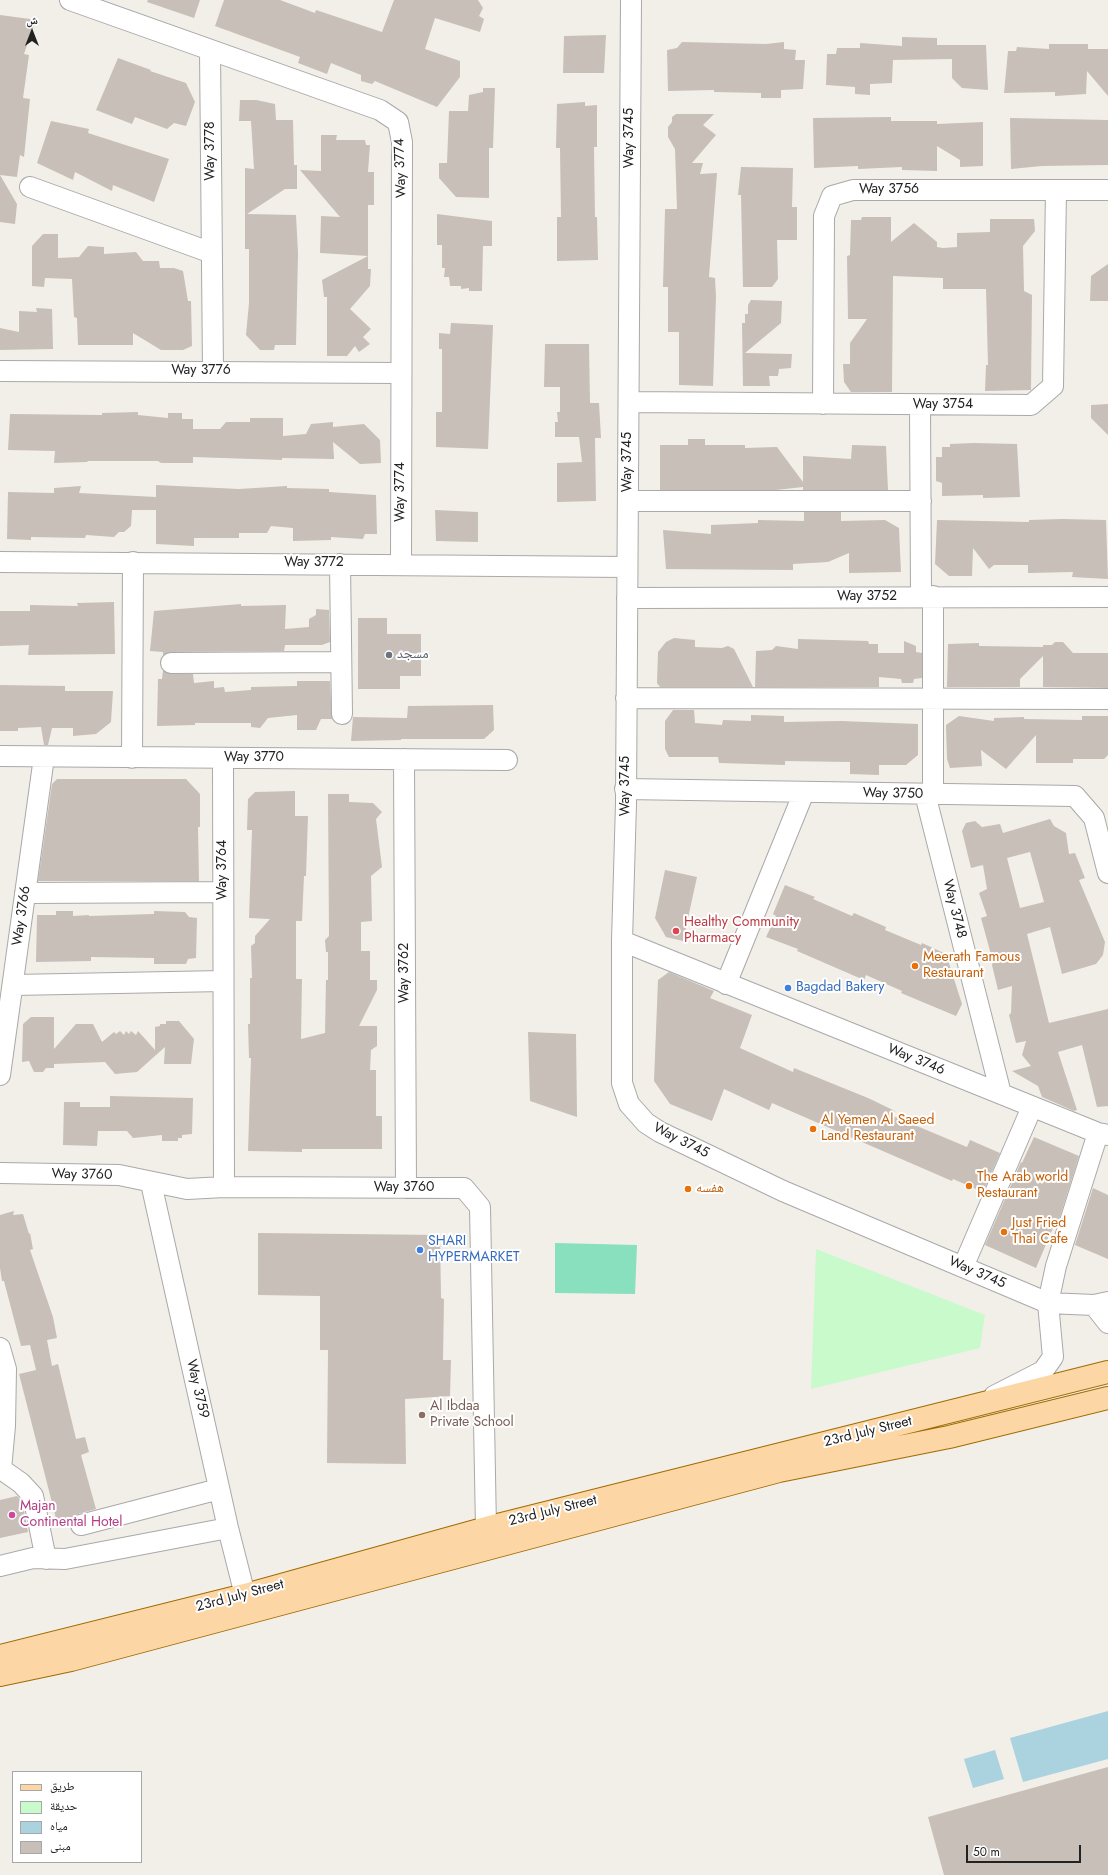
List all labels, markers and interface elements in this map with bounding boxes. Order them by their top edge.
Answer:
north arrow [12,12,52,52]
text: ش [26,12,38,28]
street label: Way 3745 [622,108,638,168]
street label: Way 3778 [203,121,219,181]
street label: Way 3774 [392,138,410,198]
street label: Way 3756 [859,182,919,198]
street label: Way 3776 [171,363,231,379]
street label: Way 3754 [913,397,973,413]
street label: Way 3745 [620,432,636,492]
street label: Way 3774 [393,462,409,522]
street label: Way 3772 [284,555,344,571]
street label: Way 3752 [837,589,897,605]
place label: مسجد [397,647,429,663]
marker: مسجد [384,650,394,660]
street label: Way 3770 [224,750,284,766]
street label: Way 3745 [618,756,634,816]
street label: Way 3750 [863,785,923,803]
street label: Way 3764 [215,840,231,900]
street label: Way 3748 [939,878,969,940]
street label: Way 3766 [9,885,35,947]
place label: Healthy Community Pharmacy [684,915,799,948]
marker: Healthy Community Pharmacy [671,926,681,936]
street label: Way 3762 [397,943,413,1003]
place label: Meerath Famous Restaurant [923,950,1020,982]
marker: Meerath Famous Restaurant [910,961,920,971]
place label: Bagdad Bakery [796,980,885,996]
marker: Bagdad Bakery [783,983,793,993]
street label: Way 3746 [885,1041,947,1079]
place label: Al Yemen Al Saeed Land Restaurant [821,1113,934,1146]
street label: Way 3745 [650,1120,712,1162]
marker: Al Yemen Al Saeed Land Restaurant [808,1124,818,1134]
street label: Way 3760 [51,1166,113,1184]
place label: The Arab world Restaurant [977,1170,1068,1202]
street label: Way 3760 [374,1180,434,1196]
place label: هفسه [696,1181,724,1197]
marker: The Arab world Restaurant [964,1181,974,1191]
marker: هفسه [683,1184,693,1194]
place label: Just Fried Thai Cafe [1012,1216,1068,1248]
marker: Just Fried Thai Cafe [999,1227,1009,1237]
place label: SHARI HYPERMARKET [428,1234,520,1266]
marker: SHARI HYPERMARKET [415,1245,425,1255]
street label: Way 3745 [946,1253,1008,1293]
street label: Way 3759 [182,1358,212,1420]
place label: Al Ibdaa Private School [430,1399,514,1432]
marker: Al Ibdaa Private School [417,1410,427,1420]
street label: 23rd July Street [822,1413,914,1451]
street label: 23rd July Street [507,1492,599,1530]
place label: Majan Continental Hotel [20,1499,122,1532]
marker: Majan Continental Hotel [7,1510,17,1520]
street label: 23rd July Street [194,1576,286,1616]
legend [12,1771,142,1863]
text: طريق [50,1777,75,1795]
text: حديقة [50,1797,78,1815]
text: مياه [50,1817,68,1835]
text: مبنى [50,1837,71,1855]
scale bar [968,1837,1083,1863]
text: 50 m [973,1843,1000,1861]

